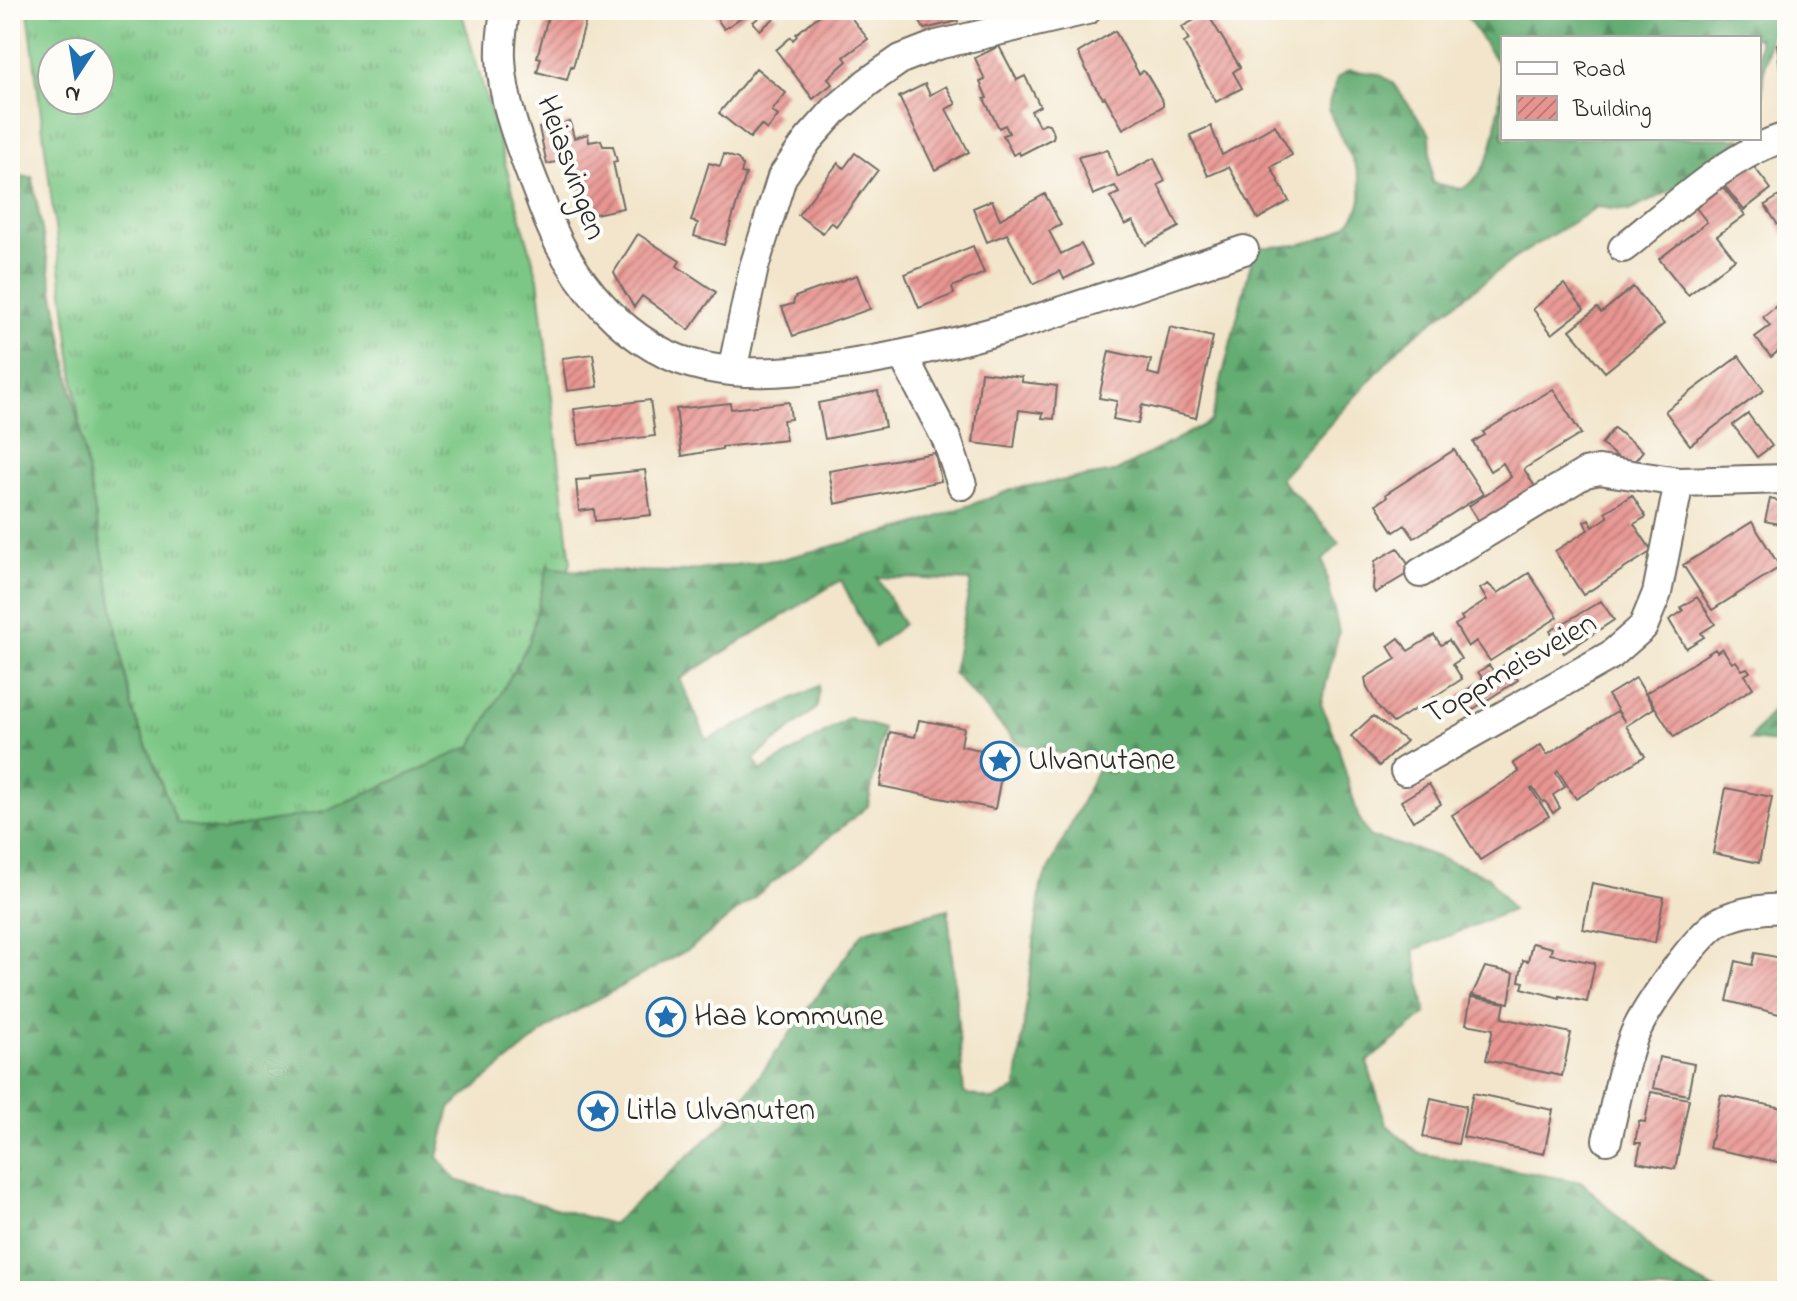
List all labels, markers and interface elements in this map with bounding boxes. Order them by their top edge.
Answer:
north arrow [36,36,116,116]
legend [1501,36,1761,140]
text: Road [1573,53,1626,88]
text: N [62,75,83,110]
street label: Heiasvingen [522,89,618,247]
text: Building [1572,93,1652,128]
street label: Toppmeisveien [1416,601,1606,739]
place label: Ulvanutane [1028,738,1176,785]
place icon: Ulvanutane [979,740,1021,782]
place label: Haa kommune [694,994,884,1041]
place icon: Haa kommune [645,996,687,1038]
place label: Litla Ulvanuten [626,1088,815,1135]
place icon: Litla Ulvanuten [577,1090,619,1132]

